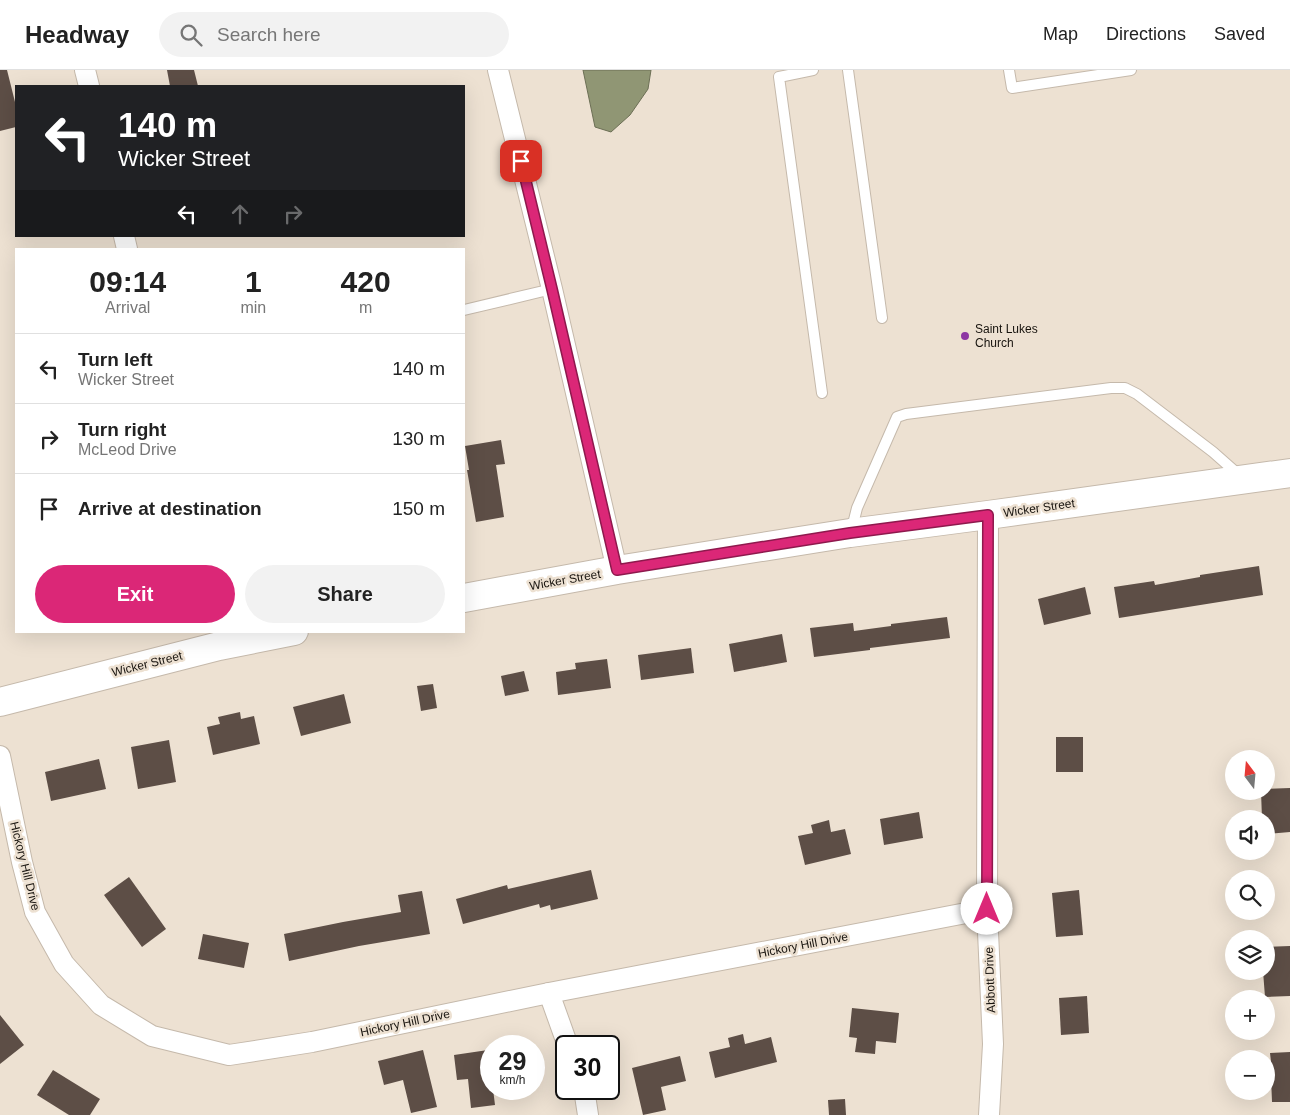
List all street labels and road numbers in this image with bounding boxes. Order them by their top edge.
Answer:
street label: Wicker Street [1002,496,1076,520]
street label: Wicker Street [528,567,602,593]
street label: Wicker Street [110,648,184,680]
street label: Hickory Hill Drive [7,820,43,912]
street label: Hickory Hill Drive [757,929,849,961]
street label: Abbott Drive [982,946,998,1013]
street label: Hickory Hill Drive [359,1007,451,1039]

